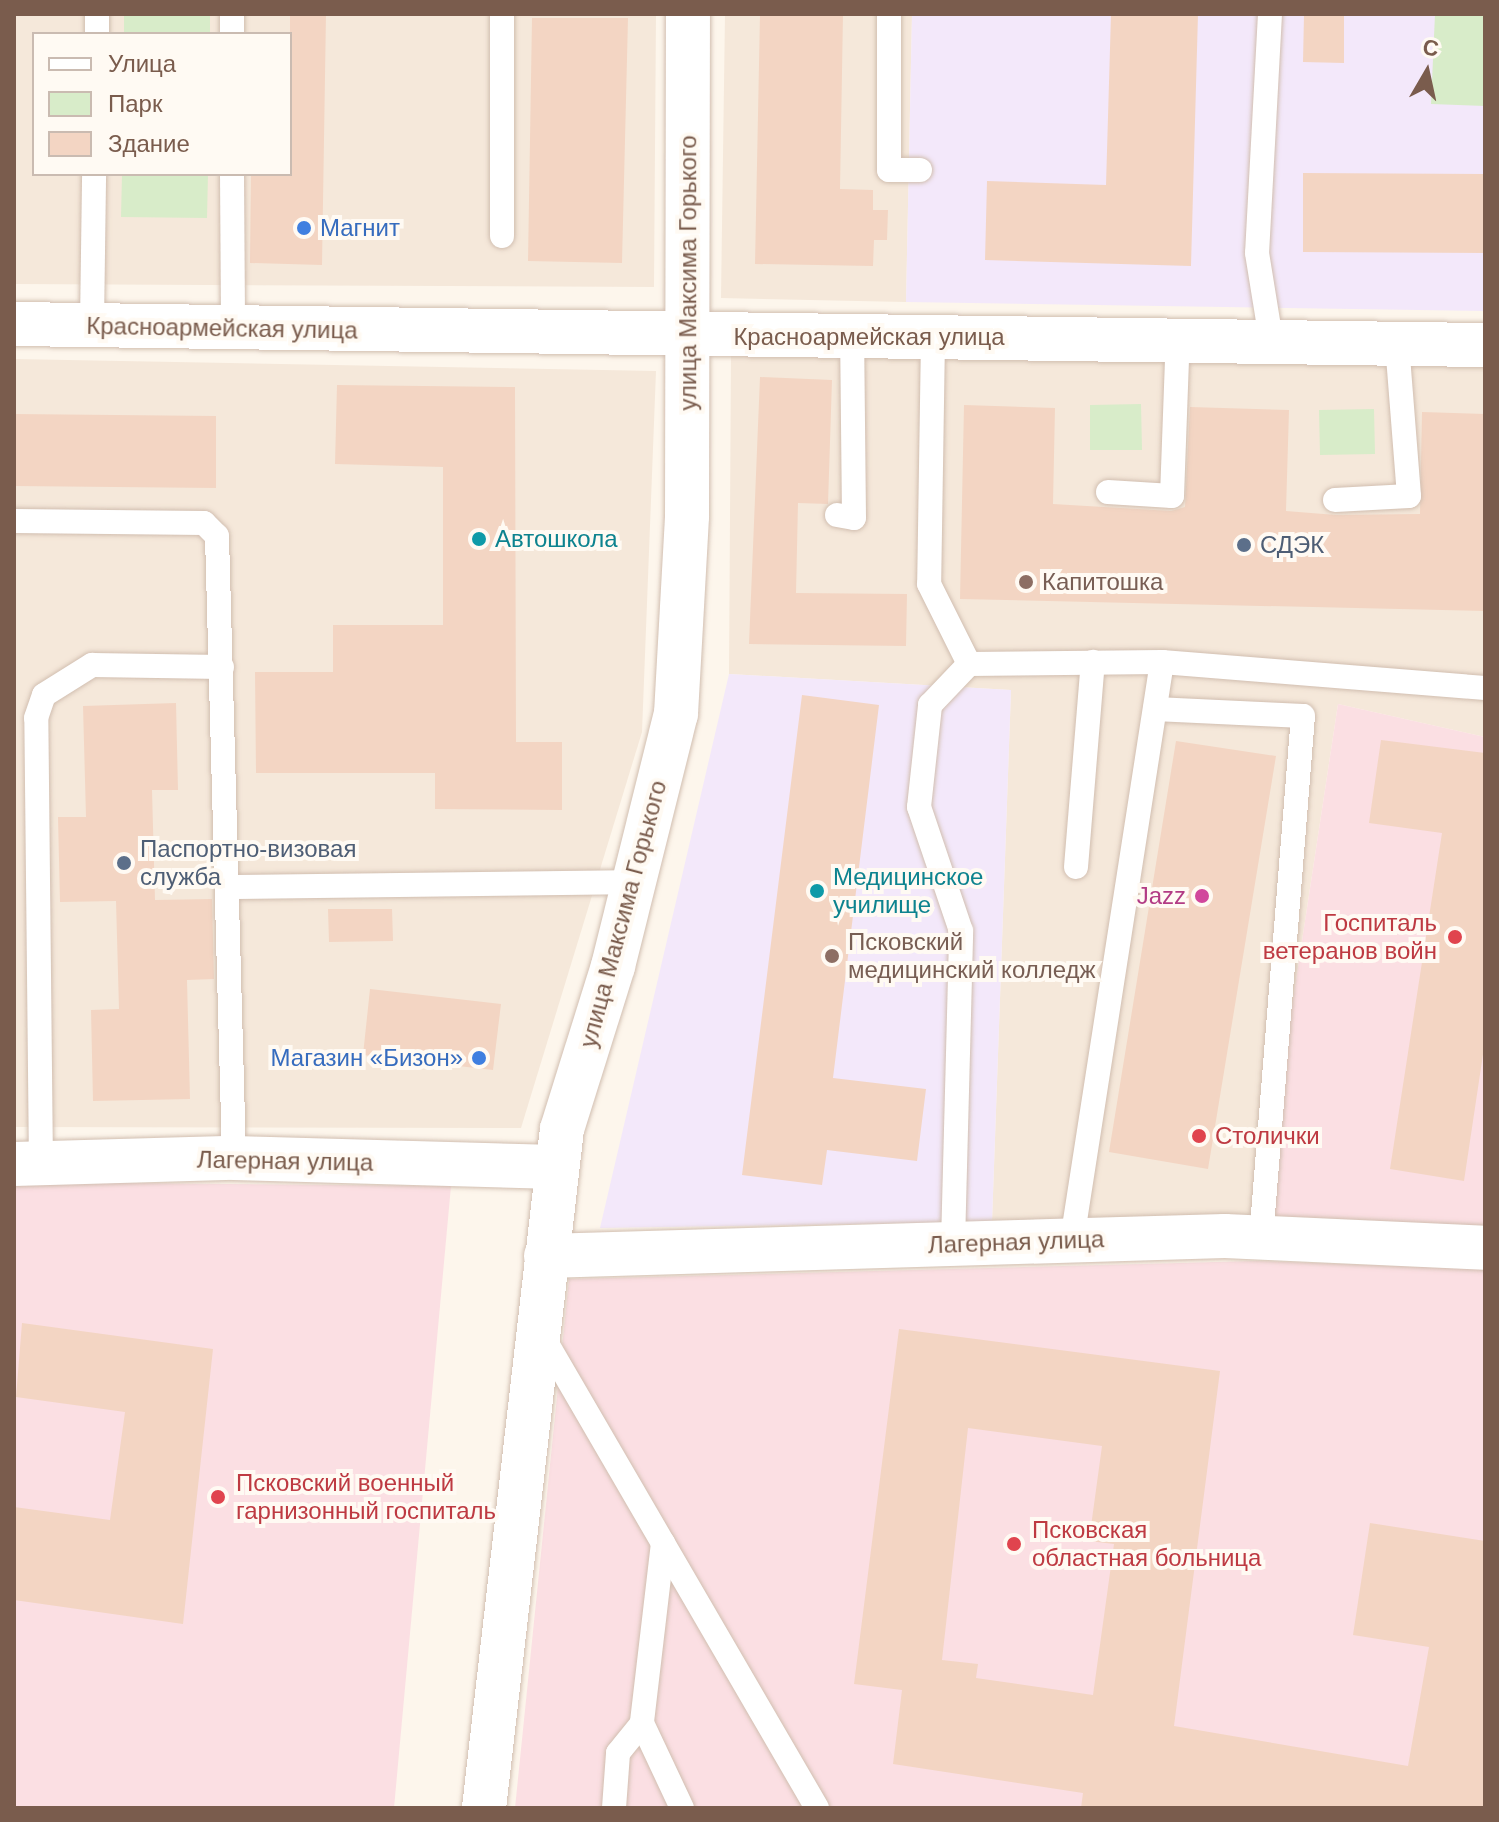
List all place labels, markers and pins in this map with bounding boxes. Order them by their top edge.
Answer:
place label: Магнит [320,214,400,242]
marker: Магнит [295,219,313,237]
place label: Автошкола [495,525,617,553]
marker: Автошкола [470,530,488,548]
place label: СДЭК [1260,531,1324,559]
marker: СДЭК [1235,536,1253,554]
place label: Капитошка [1042,568,1163,596]
marker: Капитошка [1017,573,1035,591]
place label: Паспортно-визовая служба [140,835,356,891]
marker: Паспортно-визовая служба [115,854,133,872]
place label: Медицинское училище [833,863,983,919]
marker: Медицинское училище [808,882,826,900]
place label: Jazz [1137,882,1186,910]
marker: Jazz [1193,887,1211,905]
place label: Госпиталь ветеранов войн [1263,909,1437,965]
marker: Госпиталь ветеранов войн [1444,926,1466,948]
place label: Псковский медицинский колледж [848,928,1096,984]
marker: Псковский медицинский колледж [823,947,841,965]
place label: Магазин «Бизон» [271,1044,463,1072]
marker: Магазин «Бизон» [470,1049,488,1067]
place label: Столички [1215,1122,1320,1150]
marker: Столички [1190,1127,1208,1145]
place label: Псковский военный гарнизонный госпиталь [236,1469,496,1525]
marker: Псковский военный гарнизонный госпиталь [207,1486,229,1508]
place label: Псковская областная больница [1032,1516,1261,1572]
marker: Псковская областная больница [1003,1533,1025,1555]

